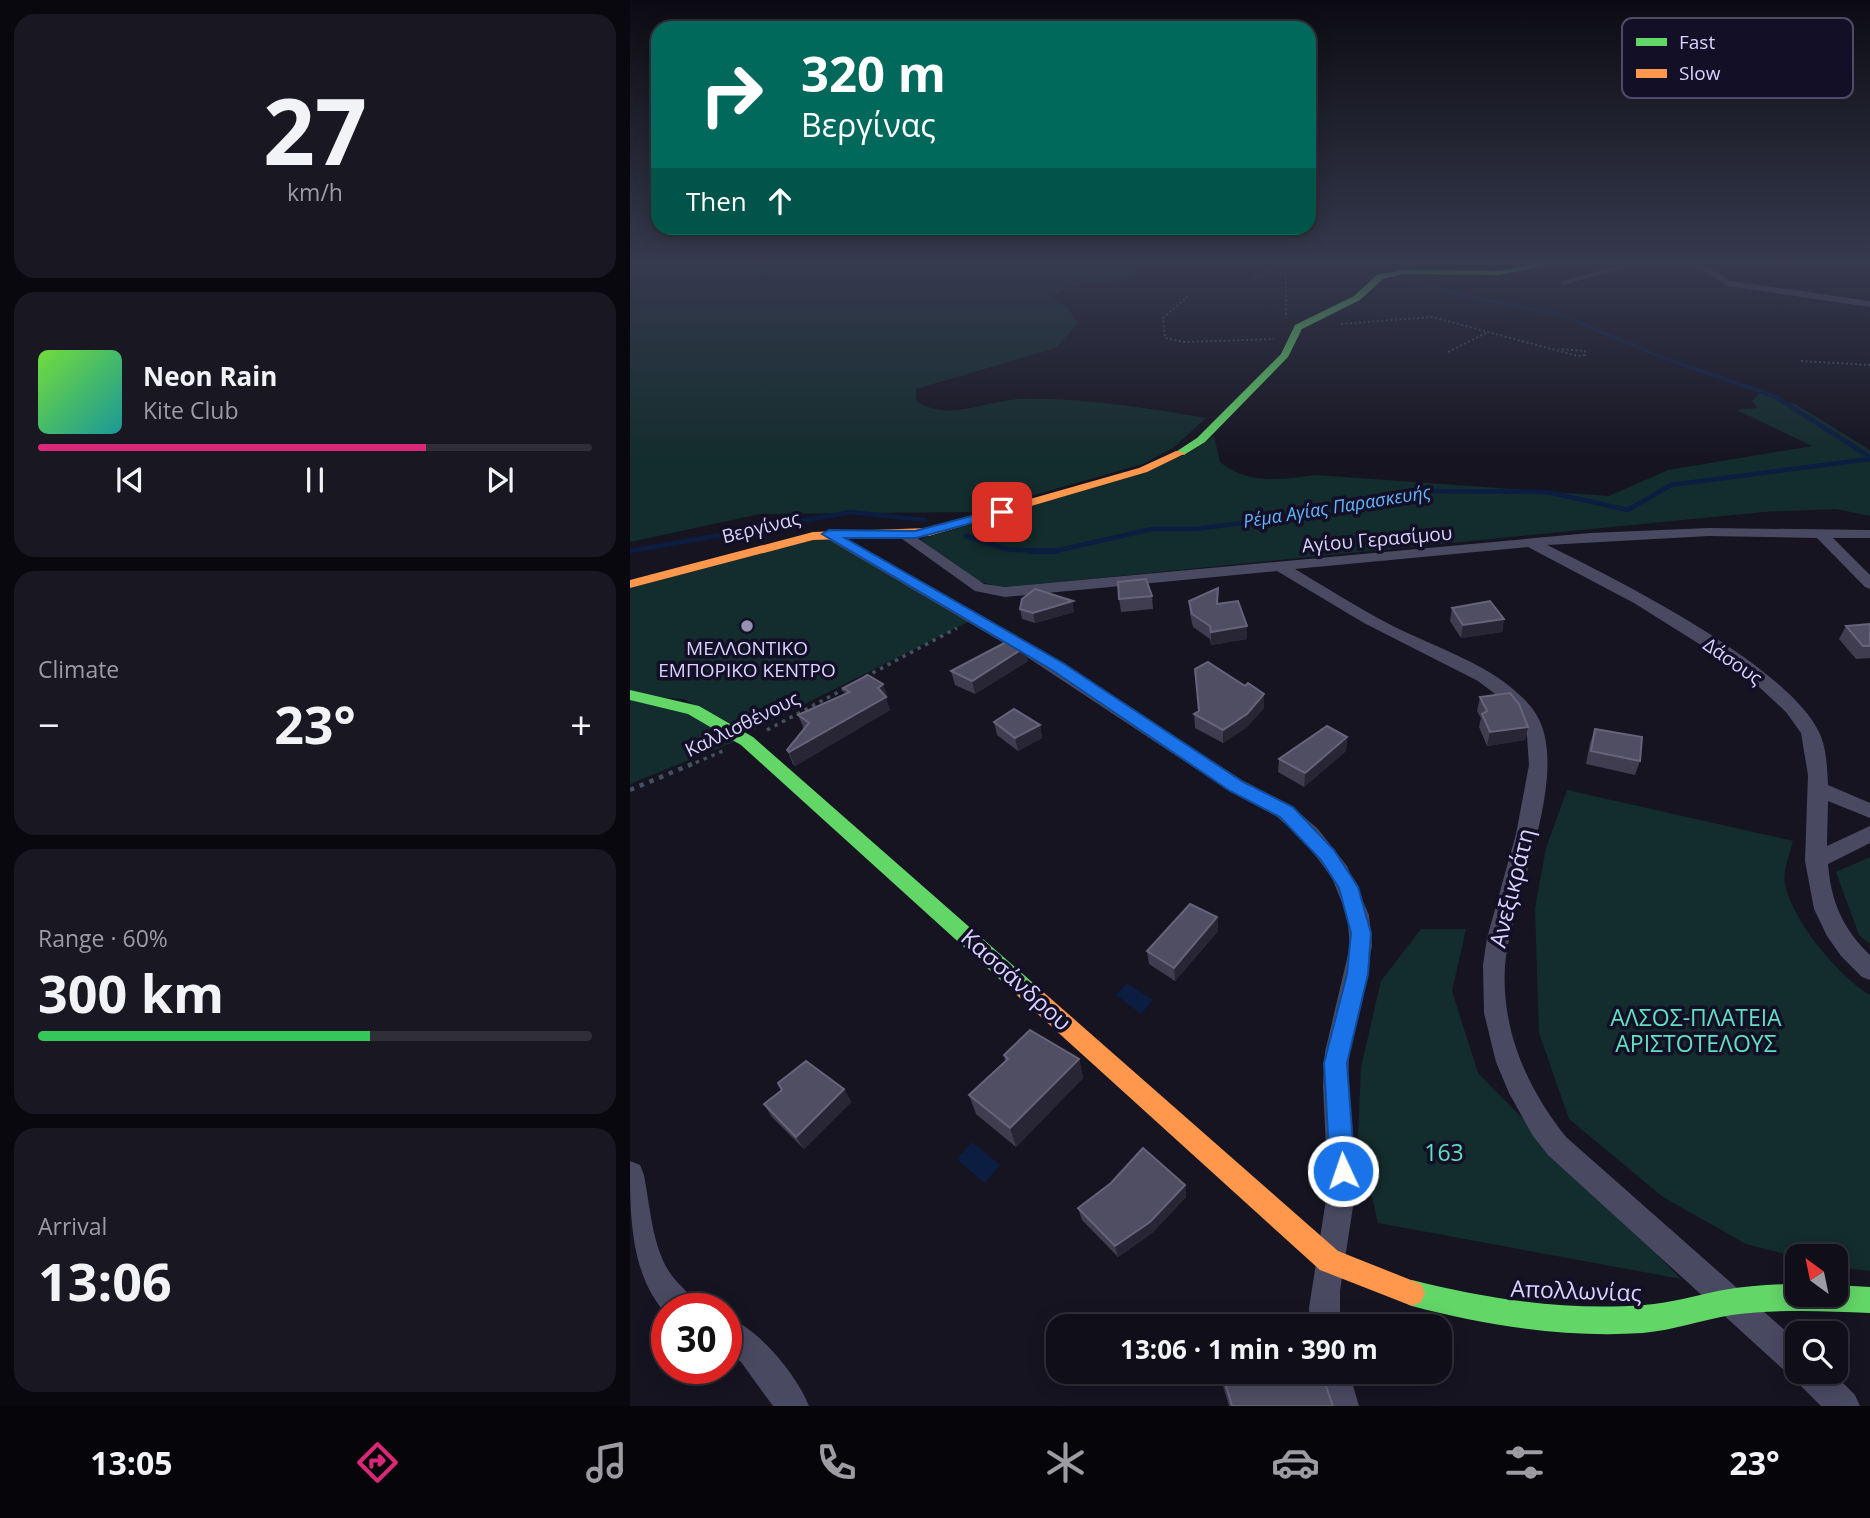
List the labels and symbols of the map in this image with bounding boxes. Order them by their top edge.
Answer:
legend [1622,18,1853,98]
text: Fast [1679,29,1715,55]
text: Slow [1679,60,1721,86]
water label: Ρέμα Αγίας Παρασκευής [1241,479,1433,533]
pin [972,482,1032,542]
street label: Βεργίνας [719,505,803,549]
street label: Αγίου Γερασίμου [1301,519,1453,559]
marker: ΜΕΛΛΟΝΤΙΚΟ ΕΜΠΟΡΙΚΟ ΚΕΝΤΡΟ [739,618,755,634]
street label: Δάσους [1698,631,1768,691]
place label: ΜΕΛΛΟΝΤΙΚΟ ΕΜΠΟΡΙΚΟ ΚΕΝΤΡΟ [658,635,836,683]
street label: Καλλισθένους [680,685,804,763]
street label: Ανεξικράτη [1481,825,1541,951]
street label: Κασσάνδρου [955,921,1079,1037]
park label: ΑΛΣΟΣ-ΠΛΑΤΕΙΑ ΑΡΙΣΤΟΤΕΛΟΥΣ [1610,1001,1782,1059]
position arrow [1306,1134,1380,1208]
park label: 163 [1424,1136,1464,1168]
north arrow [1785,1244,1848,1307]
street label: Απολλωνίας [1510,1272,1642,1308]
speed limit sign: 30 [651,1293,742,1384]

